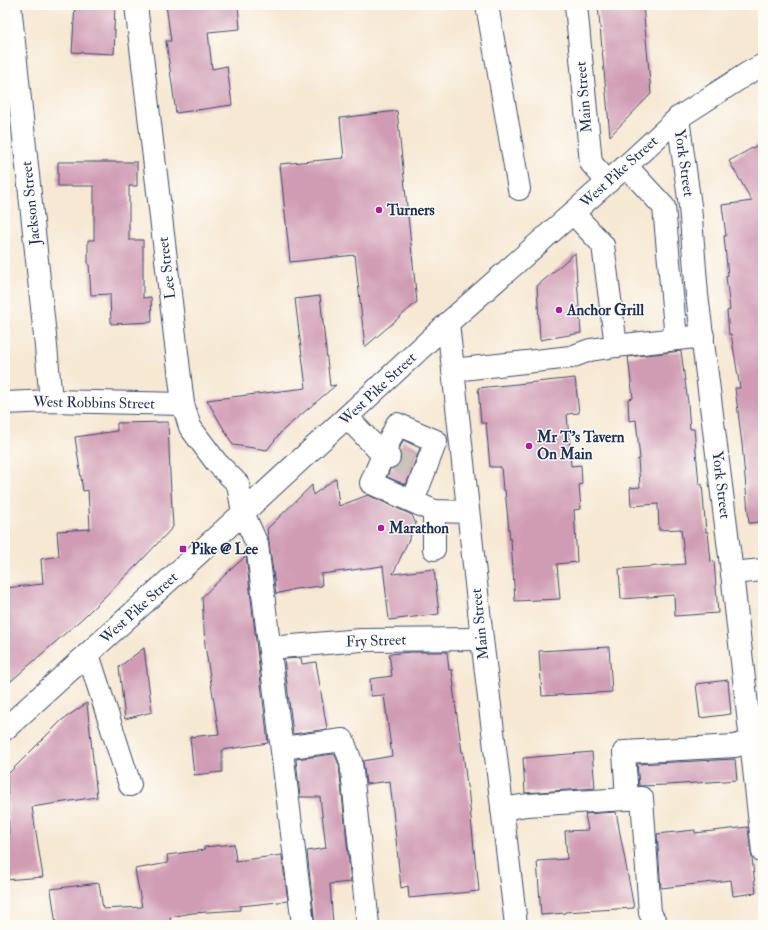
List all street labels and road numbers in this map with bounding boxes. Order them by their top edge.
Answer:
street label: Main Street [571,60,597,134]
street label: York Street [670,128,698,198]
street label: West Pike Street [575,132,662,213]
street label: Jackson Street [17,160,46,247]
street label: Lee Street [154,236,180,300]
street label: West Pike Street [335,348,421,430]
street label: West Robbins Street [32,392,155,414]
street label: York Street [707,450,735,520]
street label: West Pike Street [95,568,182,649]
street label: Main Street [467,587,493,661]
street label: Fry Street [345,630,407,652]

